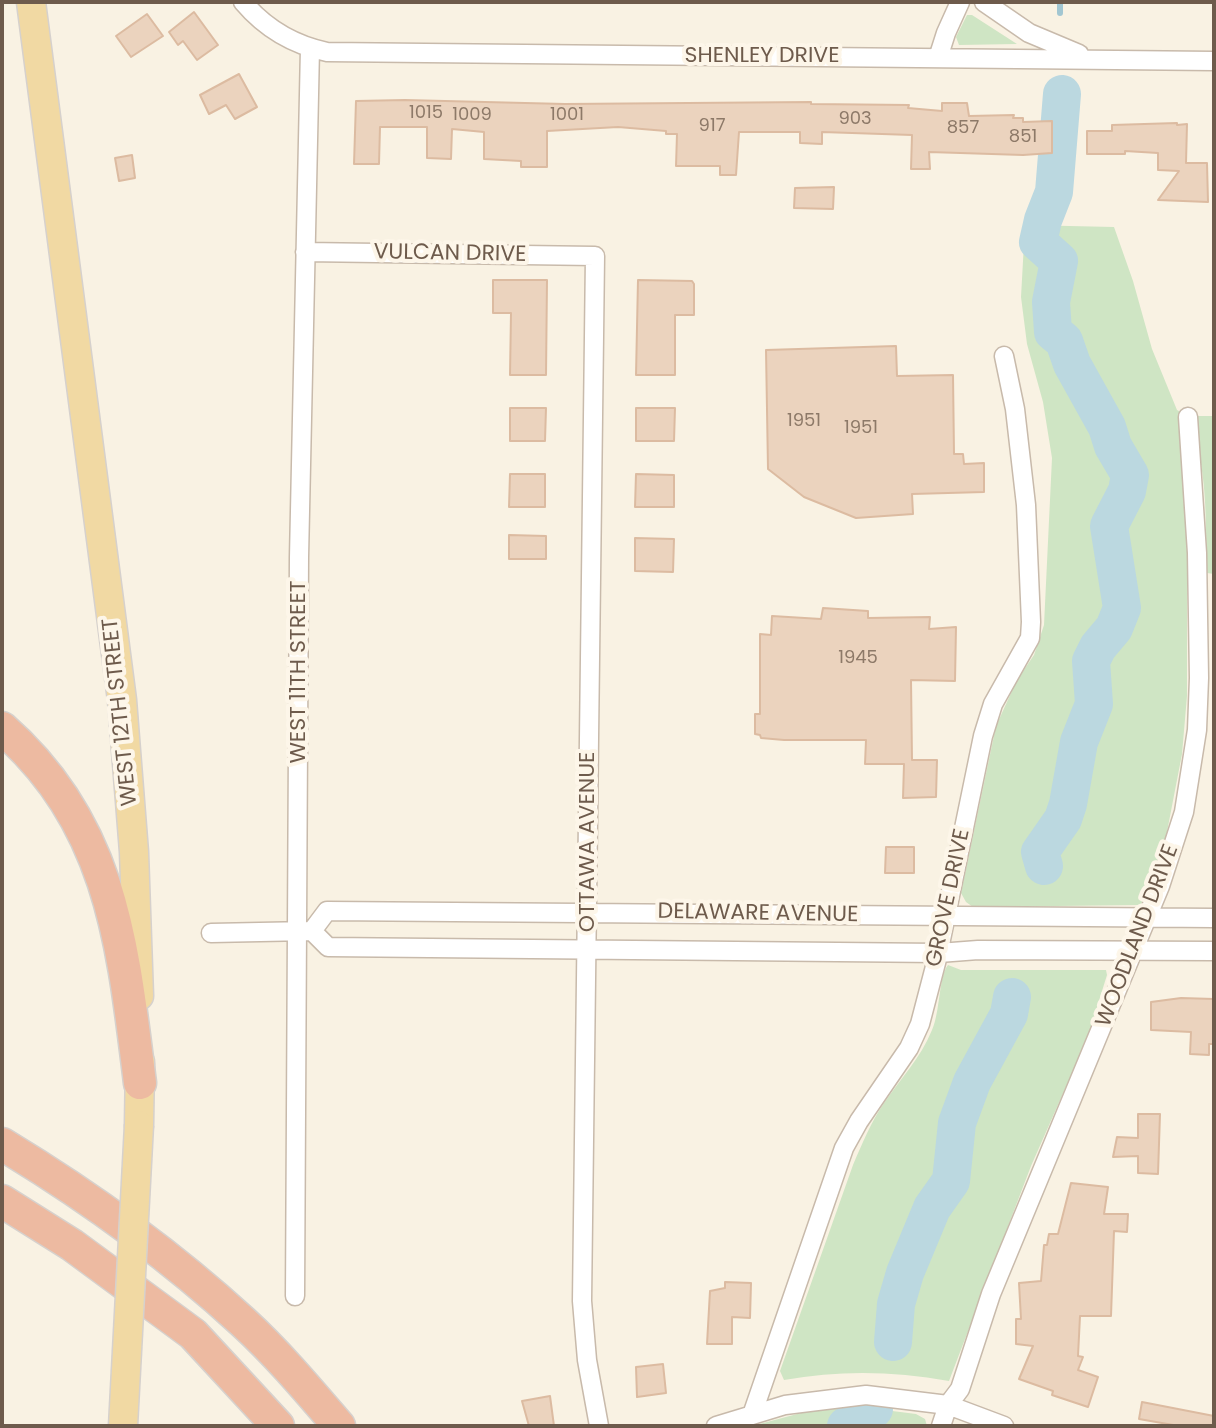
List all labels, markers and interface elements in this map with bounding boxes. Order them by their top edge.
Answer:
street label: SHENLEY DRIVE [685,43,839,69]
house number: 1015 [409,102,443,124]
house number: 1009 [452,104,492,126]
house number: 1001 [550,104,584,126]
house number: 903 [838,108,872,130]
house number: 917 [699,115,725,137]
house number: 857 [947,117,979,139]
house number: 851 [1009,126,1037,148]
street label: VULCAN DRIVE [373,239,527,269]
house number: 1951 [787,410,821,432]
house number: 1951 [844,417,878,439]
street label: WEST 11TH STREET [286,580,312,764]
street label: WEST 12TH STREET [98,617,144,807]
house number: 1945 [838,647,878,669]
street label: OTTAWA AVENUE [575,752,601,932]
street label: GROVE DRIVE [922,827,976,969]
street label: WOODLAND DRIVE [1091,841,1185,1031]
street label: DELAWARE AVENUE [657,899,859,929]

